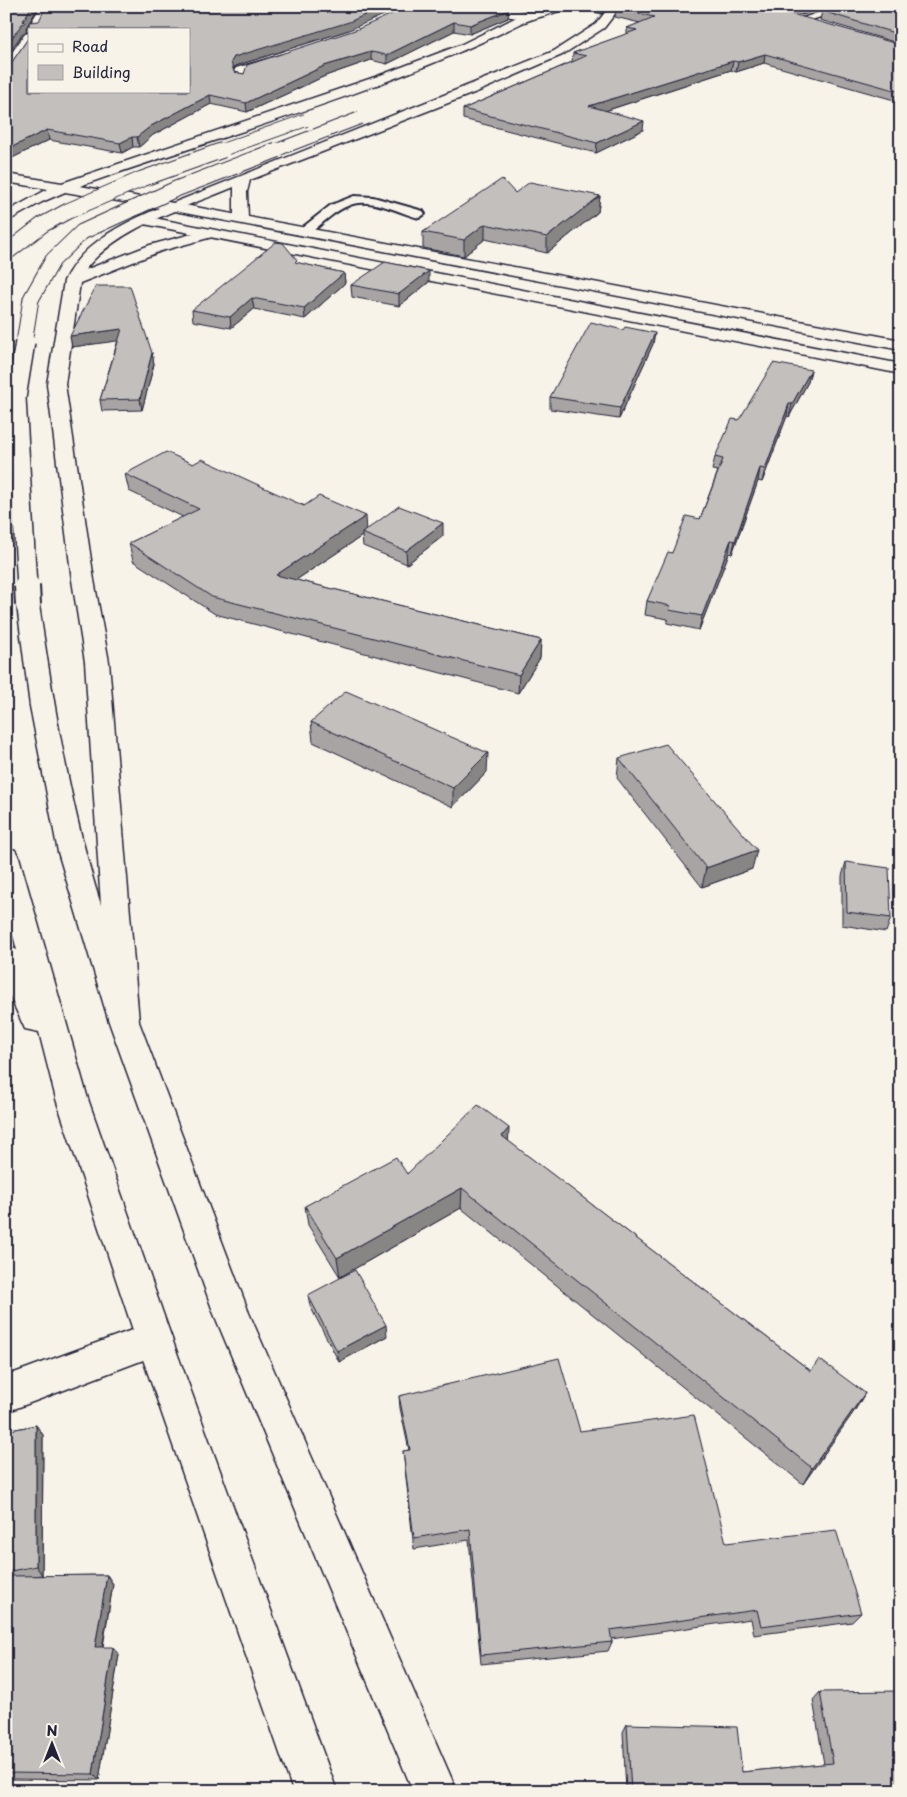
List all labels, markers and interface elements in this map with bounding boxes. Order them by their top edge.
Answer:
legend [28,28,190,92]
text: Road [72,34,108,57]
text: Building [72,60,131,83]
north arrow [28,1720,78,1770]
text: N [46,1720,58,1741]

